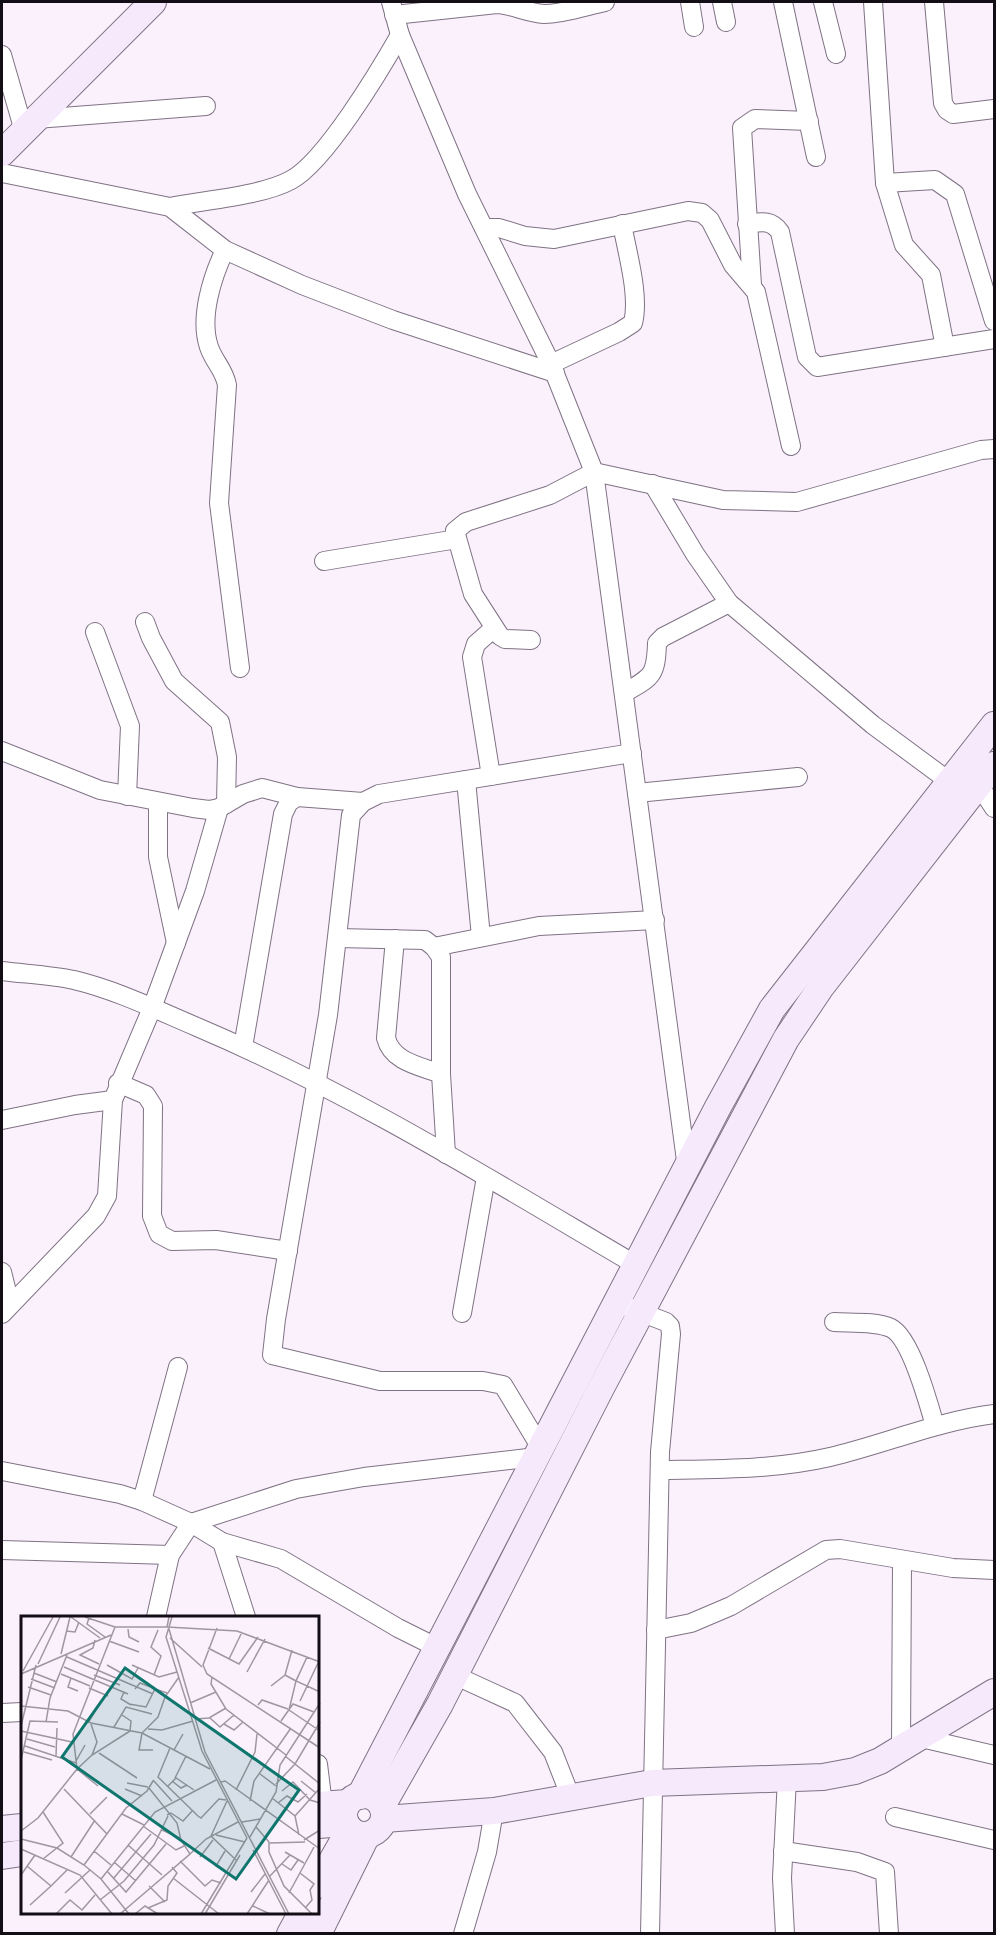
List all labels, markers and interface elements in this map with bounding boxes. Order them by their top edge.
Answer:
inset map [21,1616,320,1914]

